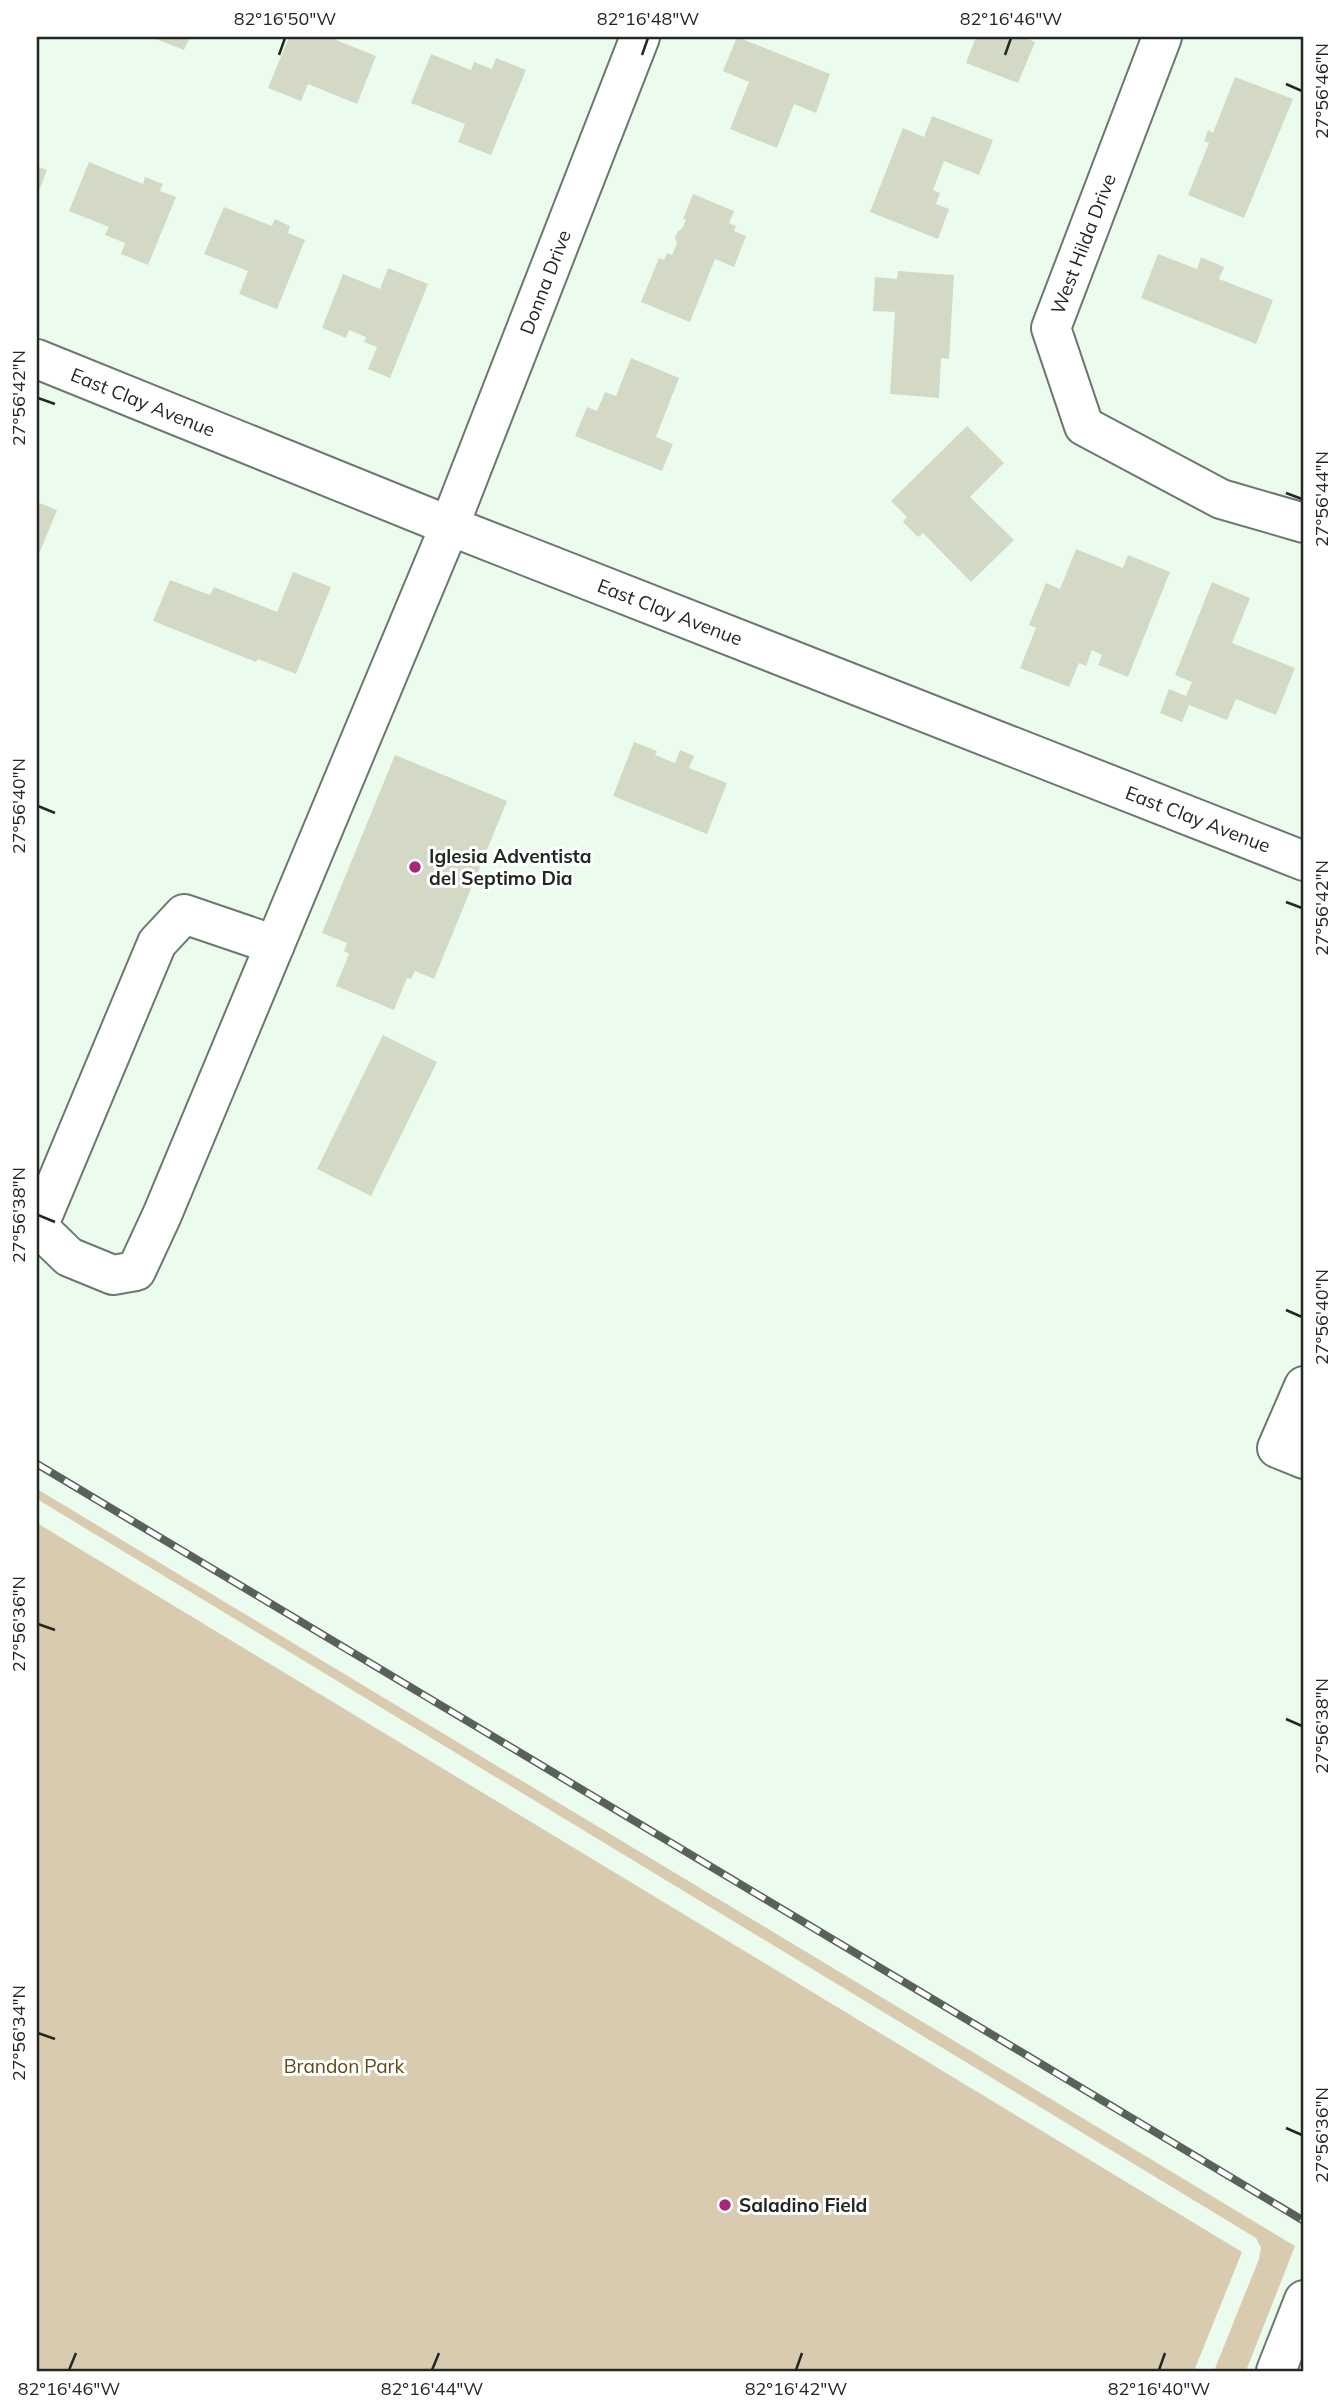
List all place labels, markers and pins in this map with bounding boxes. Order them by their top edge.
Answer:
place label: Iglesia Adventista del Septimo Dia [429,844,592,890]
marker: Iglesia Adventista del Septimo Dia [407,859,423,875]
place label: Saladino Field [739,2193,867,2217]
marker: Saladino Field [717,2197,733,2213]

